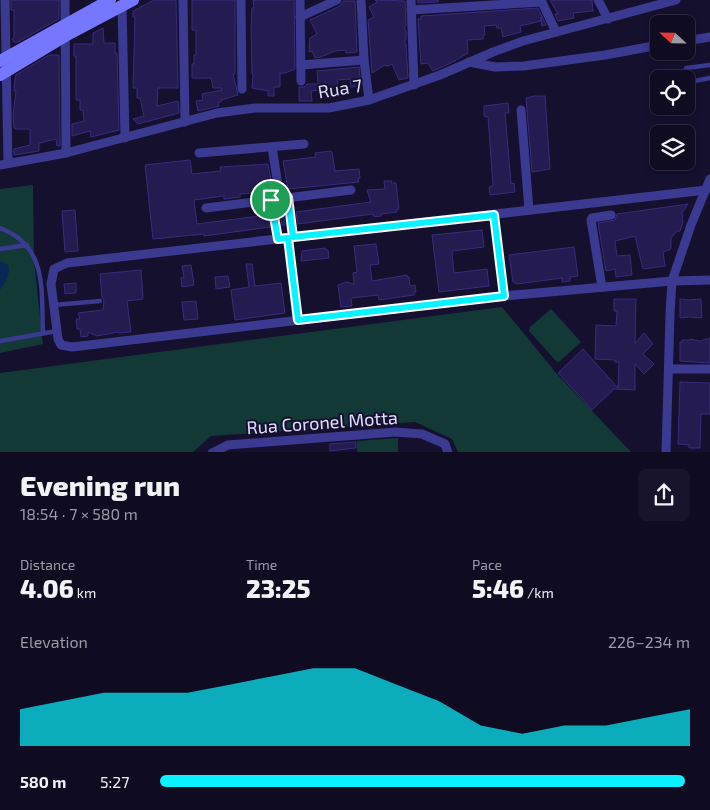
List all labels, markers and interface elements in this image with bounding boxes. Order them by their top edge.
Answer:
north arrow [650,15,695,60]
map controls [650,15,695,170]
button: locate [650,70,695,115]
street label: Rua 7 [316,74,364,102]
button: layers [650,125,695,170]
pin [250,179,292,221]
icon: arrive [257,186,285,214]
street label: Rua Coronel Motta [246,406,398,438]
text: Evening run [20,468,180,502]
button: share [638,469,690,521]
text: 18:54 · 7 × 580 m [20,504,138,523]
text: Distance [20,556,75,573]
text: Time [246,556,277,573]
text: Pace [472,556,502,573]
text: 4.06 [20,573,74,603]
text: 23:25 [246,573,311,603]
text: 5:46 [472,573,524,603]
text: km [74,584,96,601]
text: /km [524,584,554,601]
text: Elevation [20,632,88,651]
text: 226–234 m [608,632,690,651]
text: 580 m [20,772,66,791]
text: 5:27 [100,772,130,791]

